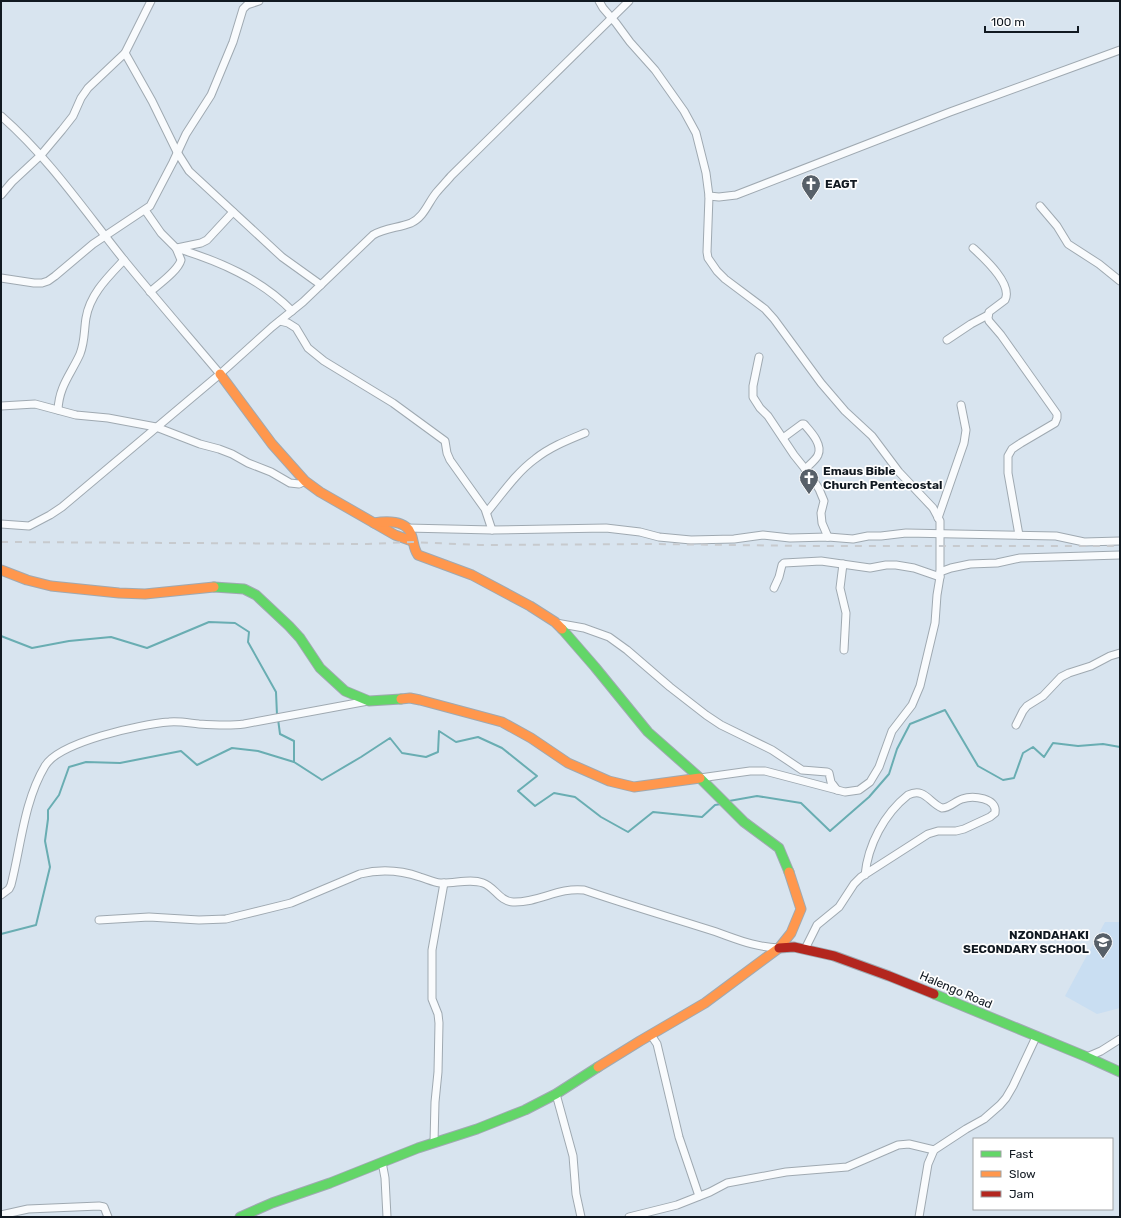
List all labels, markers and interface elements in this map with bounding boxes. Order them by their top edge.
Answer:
scale bar [985,8,1078,34]
text: 100 m [991,15,1025,29]
church icon: EAGT [800,173,822,201]
place label: EAGT [825,177,858,191]
place label: Emaus Bible Church Pentecostal [823,464,942,492]
church icon: Emaus Bible Church Pentecostal [798,467,820,495]
place label: NZONDAHAKI SECONDARY SCHOOL [963,928,1089,956]
school or university icon: NZONDAHAKI SECONDARY SCHOOL [1092,931,1114,959]
street label: Halengo Road [918,968,994,1012]
legend [973,1138,1113,1210]
text: Fast [1009,1147,1033,1161]
text: Slow [1009,1167,1036,1181]
text: Jam [1009,1187,1034,1201]

